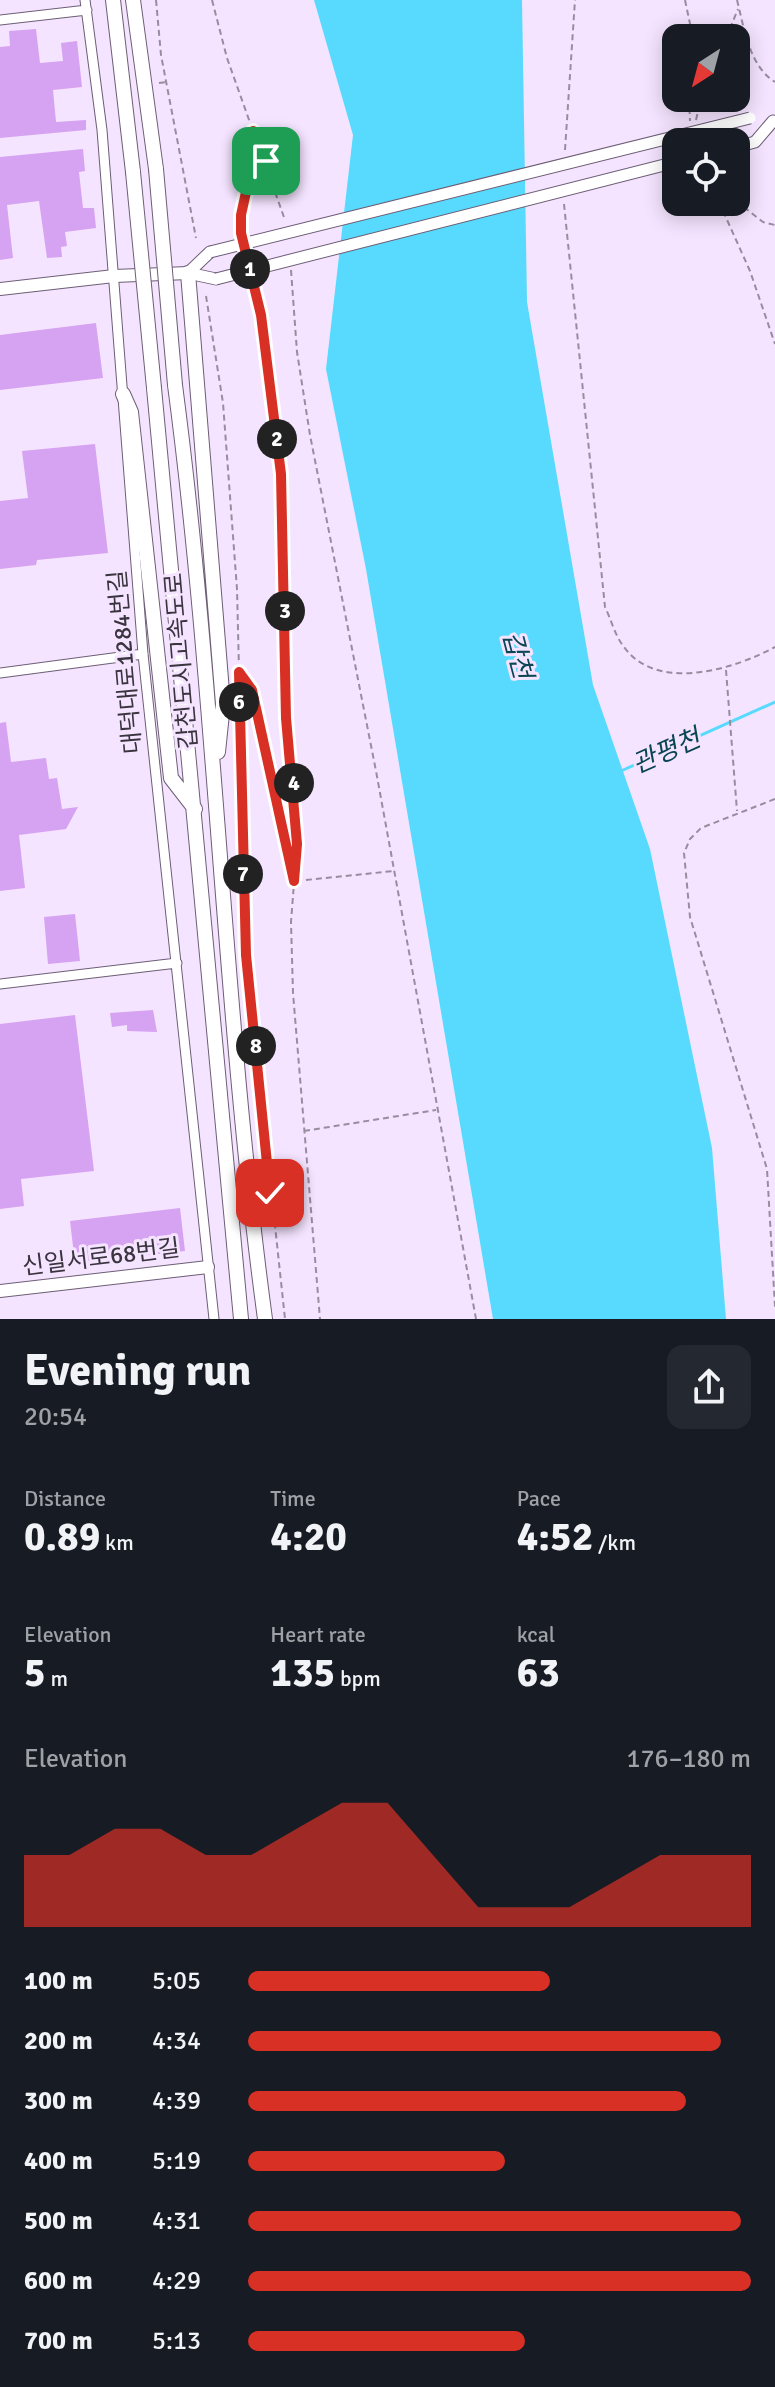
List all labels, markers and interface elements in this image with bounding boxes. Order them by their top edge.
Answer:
north arrow [662,24,750,112]
map controls [662,24,750,216]
pin [232,127,300,195]
button: locate [662,128,750,216]
icon: arrive [244,139,288,183]
pin: 1 [230,249,270,289]
text: 1 [244,255,256,282]
pin: 2 [257,419,297,459]
text: 2 [271,425,283,452]
street label: 대덕대로1284번길 [102,569,148,755]
street label: 갑천도시고속도로 [158,572,204,750]
pin: 3 [265,591,305,631]
text: 3 [279,597,291,624]
water label: 갑천 [495,628,539,685]
pin: 6 [219,682,259,722]
text: 6 [233,688,245,715]
water label: 관평천 [627,721,709,781]
pin: 4 [274,763,314,803]
text: 4 [288,769,300,796]
pin: 7 [223,854,263,894]
text: 7 [237,860,249,887]
pin: 8 [236,1026,276,1066]
text: 8 [250,1032,262,1059]
pin [236,1159,304,1227]
icon: check [248,1171,292,1215]
street label: 신일서로68번길 [21,1232,181,1282]
text: Evening run [24,1344,251,1398]
button: share [667,1345,751,1429]
text: 20:54 [24,1401,87,1433]
text: Distance [24,1485,106,1512]
text: Time [270,1485,316,1512]
text: Pace [517,1485,561,1512]
text: 0.89 [24,1512,100,1562]
text: 4:20 [270,1512,347,1562]
text: 4:52 [517,1512,593,1562]
text: km [100,1529,134,1556]
text: /km [593,1529,636,1556]
text: Elevation [24,1621,112,1648]
text: Heart rate [270,1621,366,1648]
text: kcal [517,1621,555,1648]
text: 5 [24,1648,46,1698]
text: 135 [270,1648,335,1698]
text: 63 [517,1648,560,1698]
text: m [46,1665,68,1692]
text: bpm [335,1665,381,1692]
text: Elevation [24,1743,128,1775]
text: 176–180 m [627,1743,751,1775]
text: 100 m [24,1965,93,1997]
text: 5:05 [152,1965,201,1997]
text: 200 m [24,2025,93,2057]
text: 4:34 [152,2025,201,2057]
text: 300 m [24,2085,93,2117]
text: 4:39 [152,2085,201,2117]
text: 400 m [24,2145,93,2177]
text: 5:19 [152,2145,201,2177]
text: 500 m [24,2205,93,2237]
text: 4:31 [152,2205,201,2237]
text: 600 m [24,2265,93,2297]
text: 4:29 [152,2265,201,2297]
text: 700 m [24,2325,93,2357]
text: 5:13 [152,2325,201,2357]

